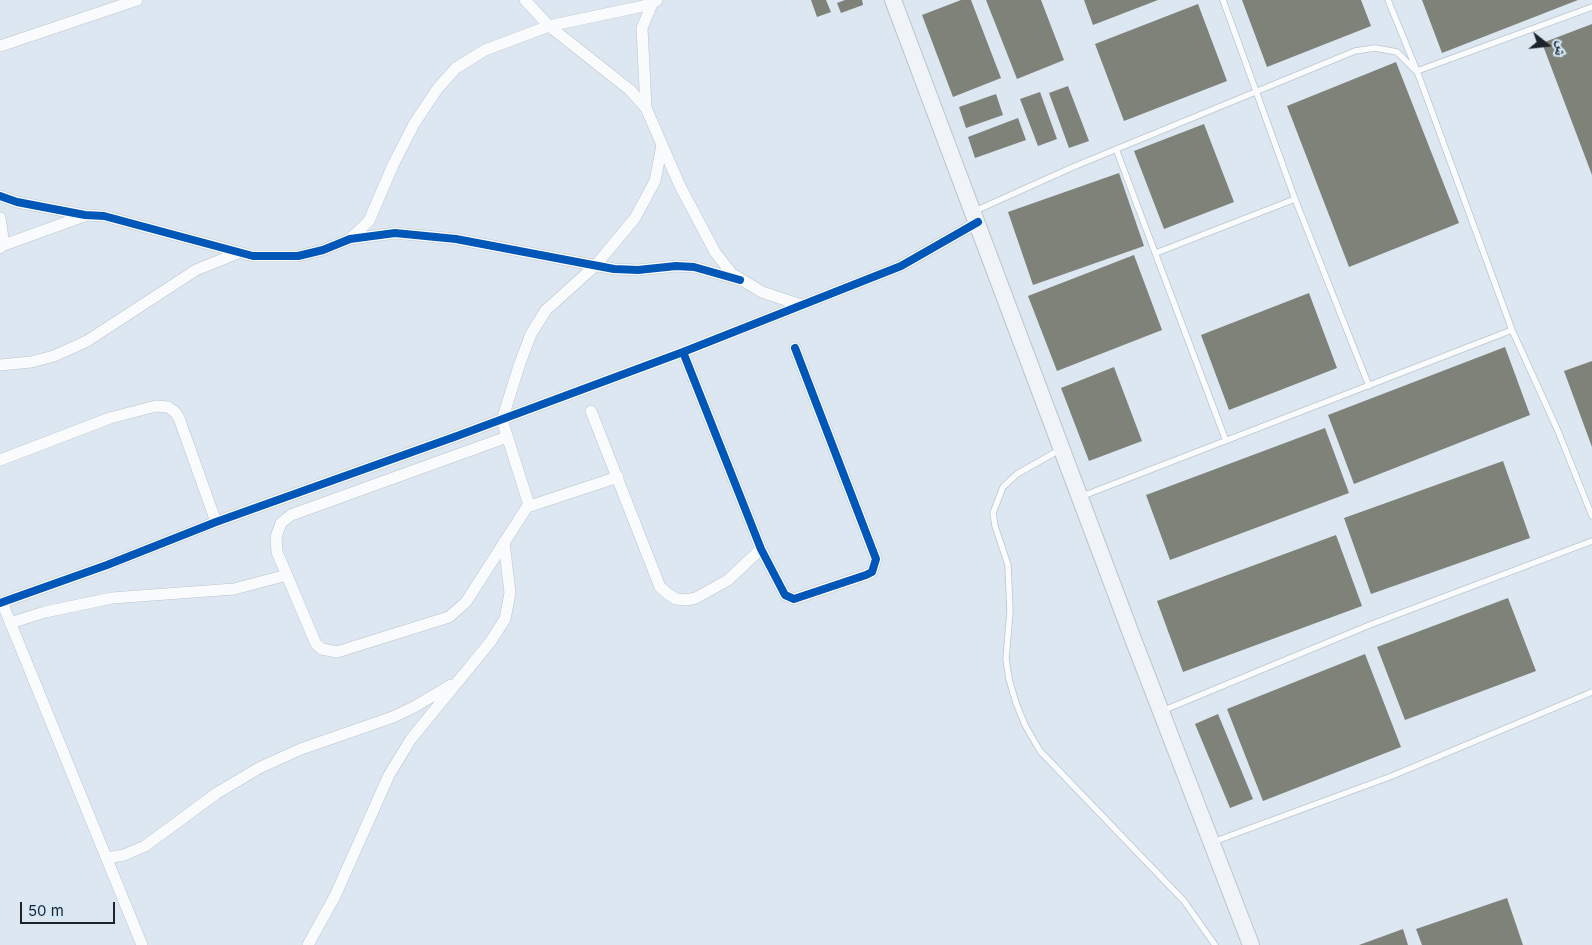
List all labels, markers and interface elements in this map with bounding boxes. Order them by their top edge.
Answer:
north arrow [1522,20,1572,70]
text: ش [1552,40,1572,59]
scale bar [22,892,118,924]
text: 50 m [28,901,64,920]

